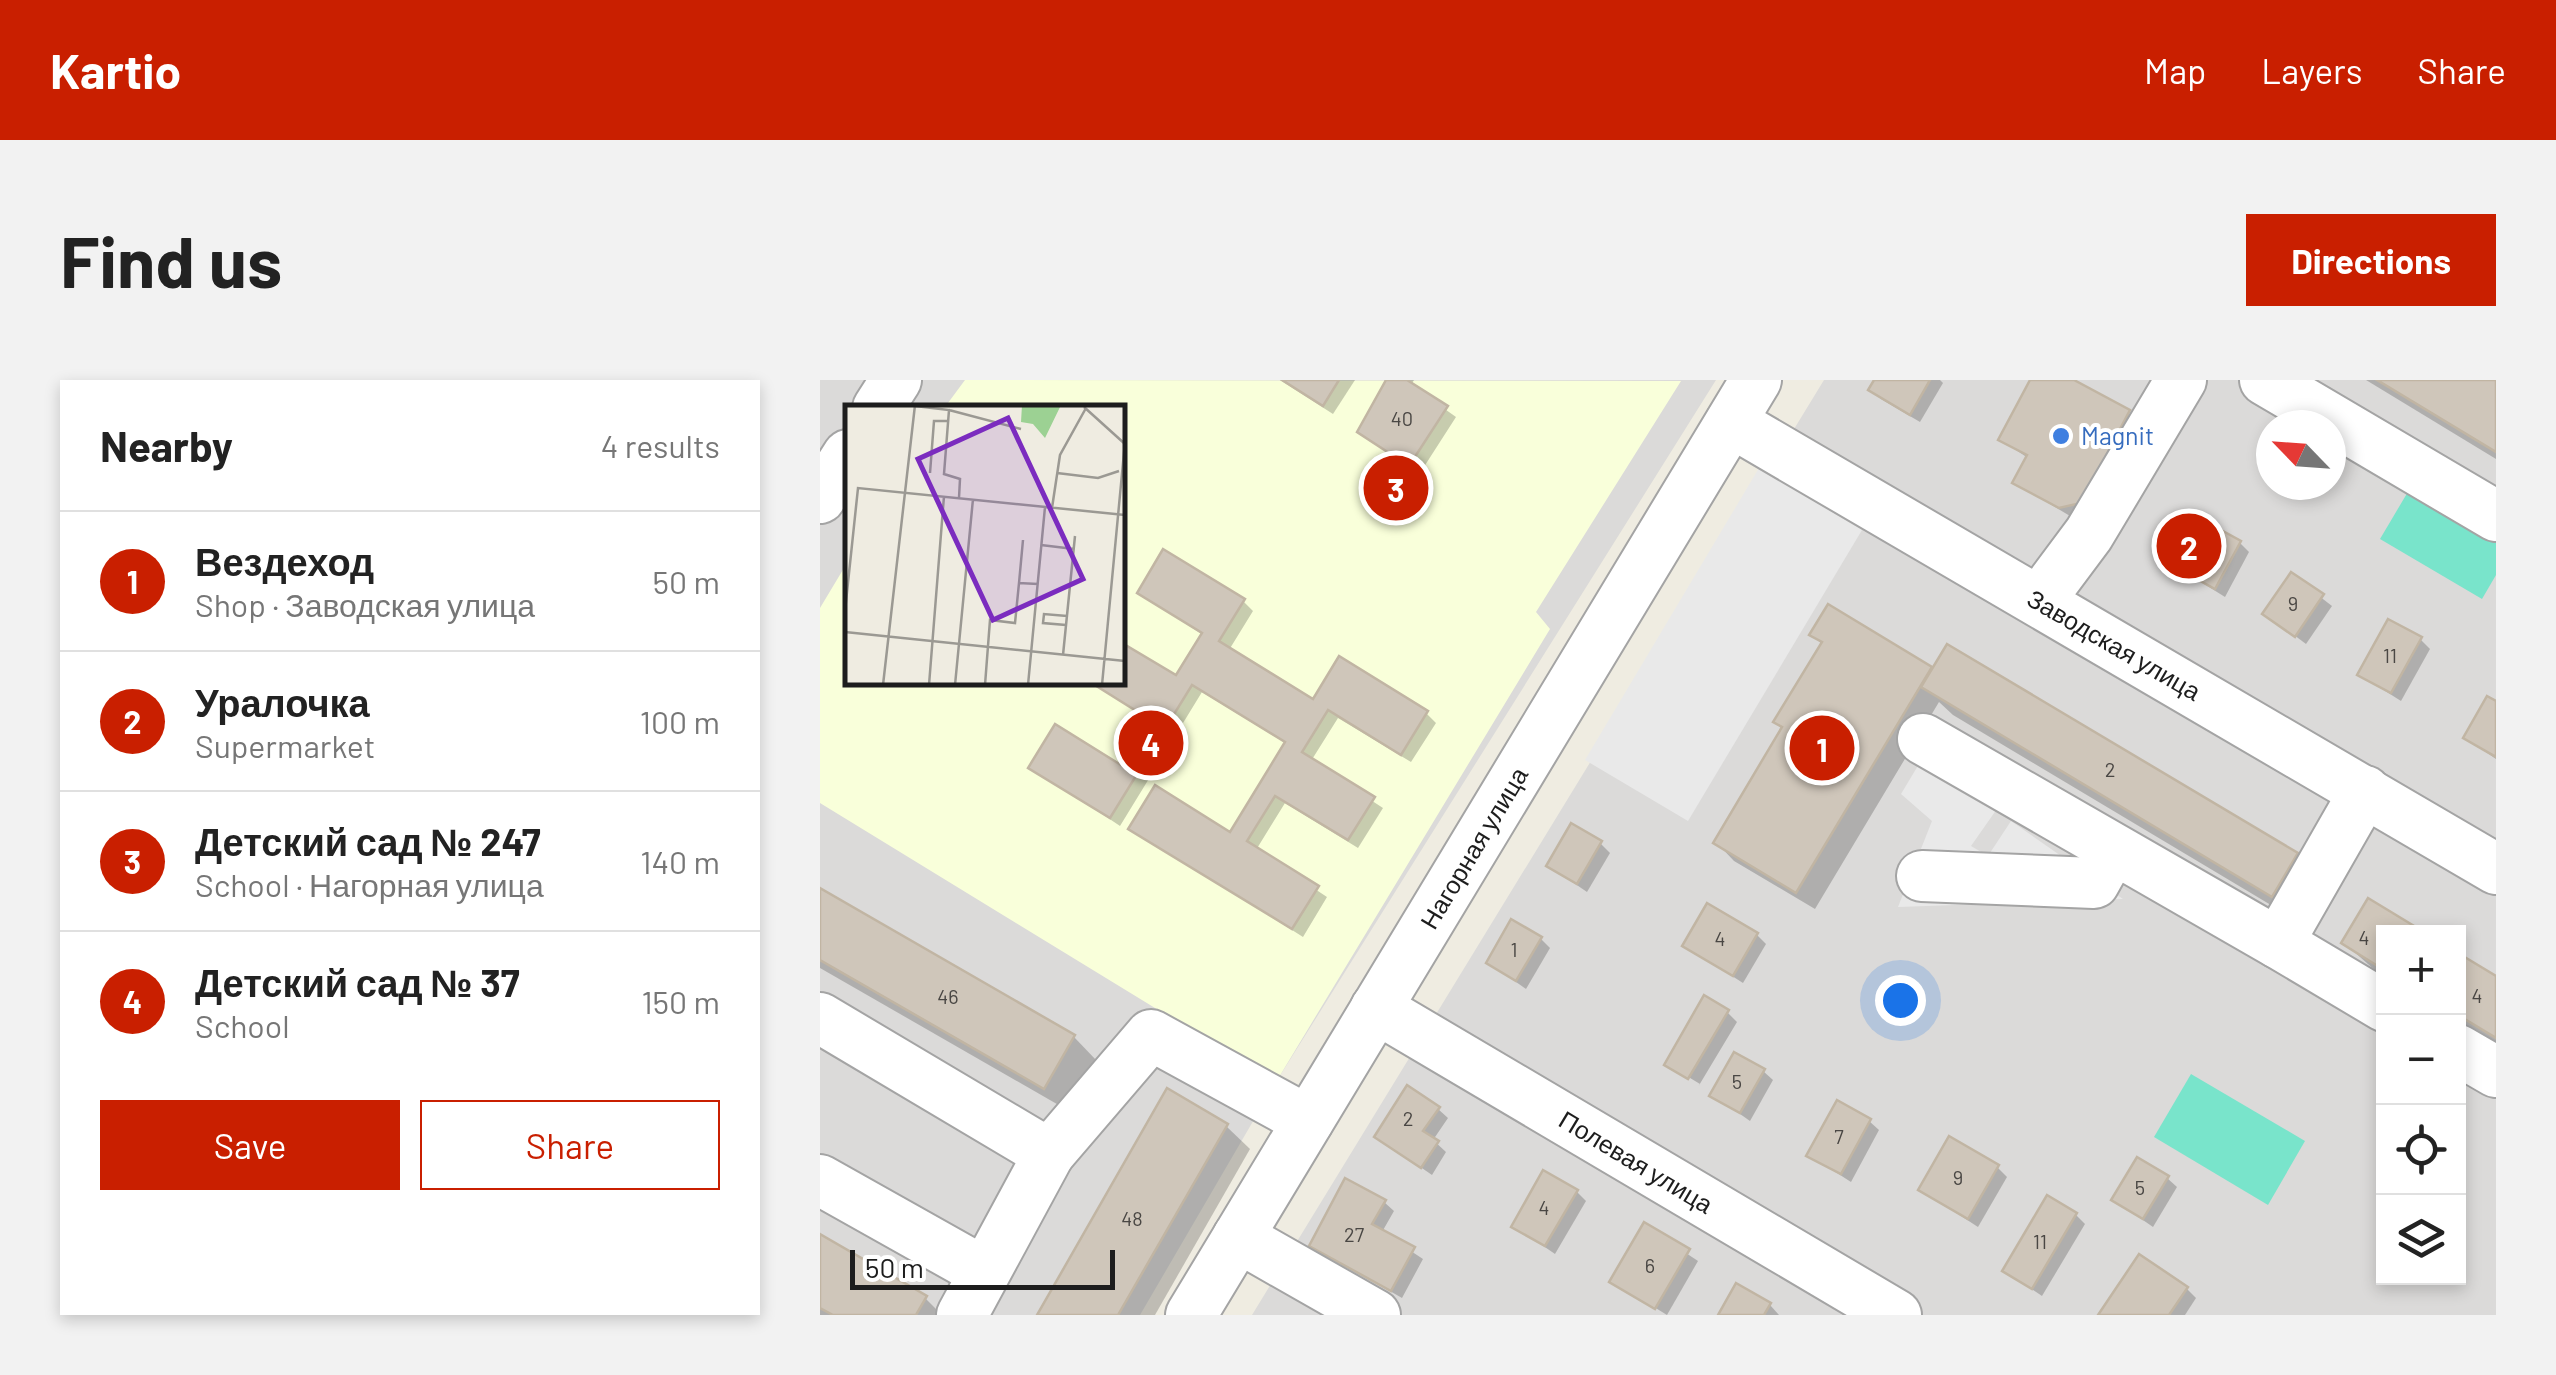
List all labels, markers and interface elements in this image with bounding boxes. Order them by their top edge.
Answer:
text: Kartio [50,41,181,99]
text: Map [2144,49,2206,91]
text: Layers [2261,49,2363,91]
text: Share [2418,49,2506,91]
button: Directions [2246,214,2496,306]
text: Find us [60,218,282,302]
inset map [845,405,1125,685]
house number: 40 [1391,406,1413,430]
north arrow [2256,410,2346,500]
text: Nearby [100,420,233,470]
place label: Magnit [2081,420,2154,450]
marker: Magnit [2050,425,2072,447]
text: 4 results [601,426,720,464]
pin: 3 [1364,450,1428,526]
pin: 2 [2156,508,2222,584]
text: Вездеход [195,538,374,584]
text: 1 [127,562,138,600]
text: 50 m [653,562,720,600]
street label: Заводская улица [2023,582,2207,706]
text: Shop · Заводская улица [195,585,535,623]
house number: 9 [2288,591,2298,615]
house number: 11 [2383,643,2397,667]
text: Уралочка [195,679,370,725]
text: 2 [124,702,141,740]
text: 100 m [640,702,720,740]
pin: 4 [1118,706,1184,780]
pin: 1 [1790,710,1854,786]
text: Supermarket [195,726,375,764]
house number: 2 [2105,757,2115,781]
street label: Нагорная улица [1413,761,1533,934]
text: Детский сад № 247 [195,818,541,864]
text: 3 [124,842,141,880]
text: 140 m [640,842,720,880]
text: School · Нагорная улица [195,865,544,903]
house number: 4 [2358,925,2370,949]
map controls [2376,925,2466,1285]
button: + [2376,925,2466,1015]
house number: 4 [1714,926,1726,950]
house number: 1 [1511,937,1518,961]
text: Детский сад № 37 [195,959,520,1005]
your location [1875,975,1926,1026]
text: 4 [123,982,142,1020]
text: 150 m [641,982,720,1020]
house number: 4 [2471,983,2483,1007]
house number: 46 [937,984,959,1008]
text: School [195,1006,290,1044]
button: − [2376,1015,2466,1105]
house number: 5 [1732,1069,1742,1093]
button: Save [100,1100,400,1190]
button: Share [420,1100,720,1190]
street label: Полевая улица [1554,1103,1719,1219]
button: locate [2376,1105,2466,1195]
house number: 2 [1403,1106,1413,1130]
house number: 7 [1834,1124,1844,1148]
house number: 9 [1953,1165,1963,1189]
house number: 5 [2135,1175,2145,1199]
house number: 4 [1538,1195,1550,1219]
button: layers [2376,1195,2466,1285]
house number: 48 [1121,1206,1143,1230]
house number: 27 [1344,1222,1365,1246]
house number: 11 [2033,1229,2047,1253]
scale bar [850,1245,1115,1290]
text: 50 m [865,1250,924,1284]
house number: 6 [1645,1253,1655,1277]

